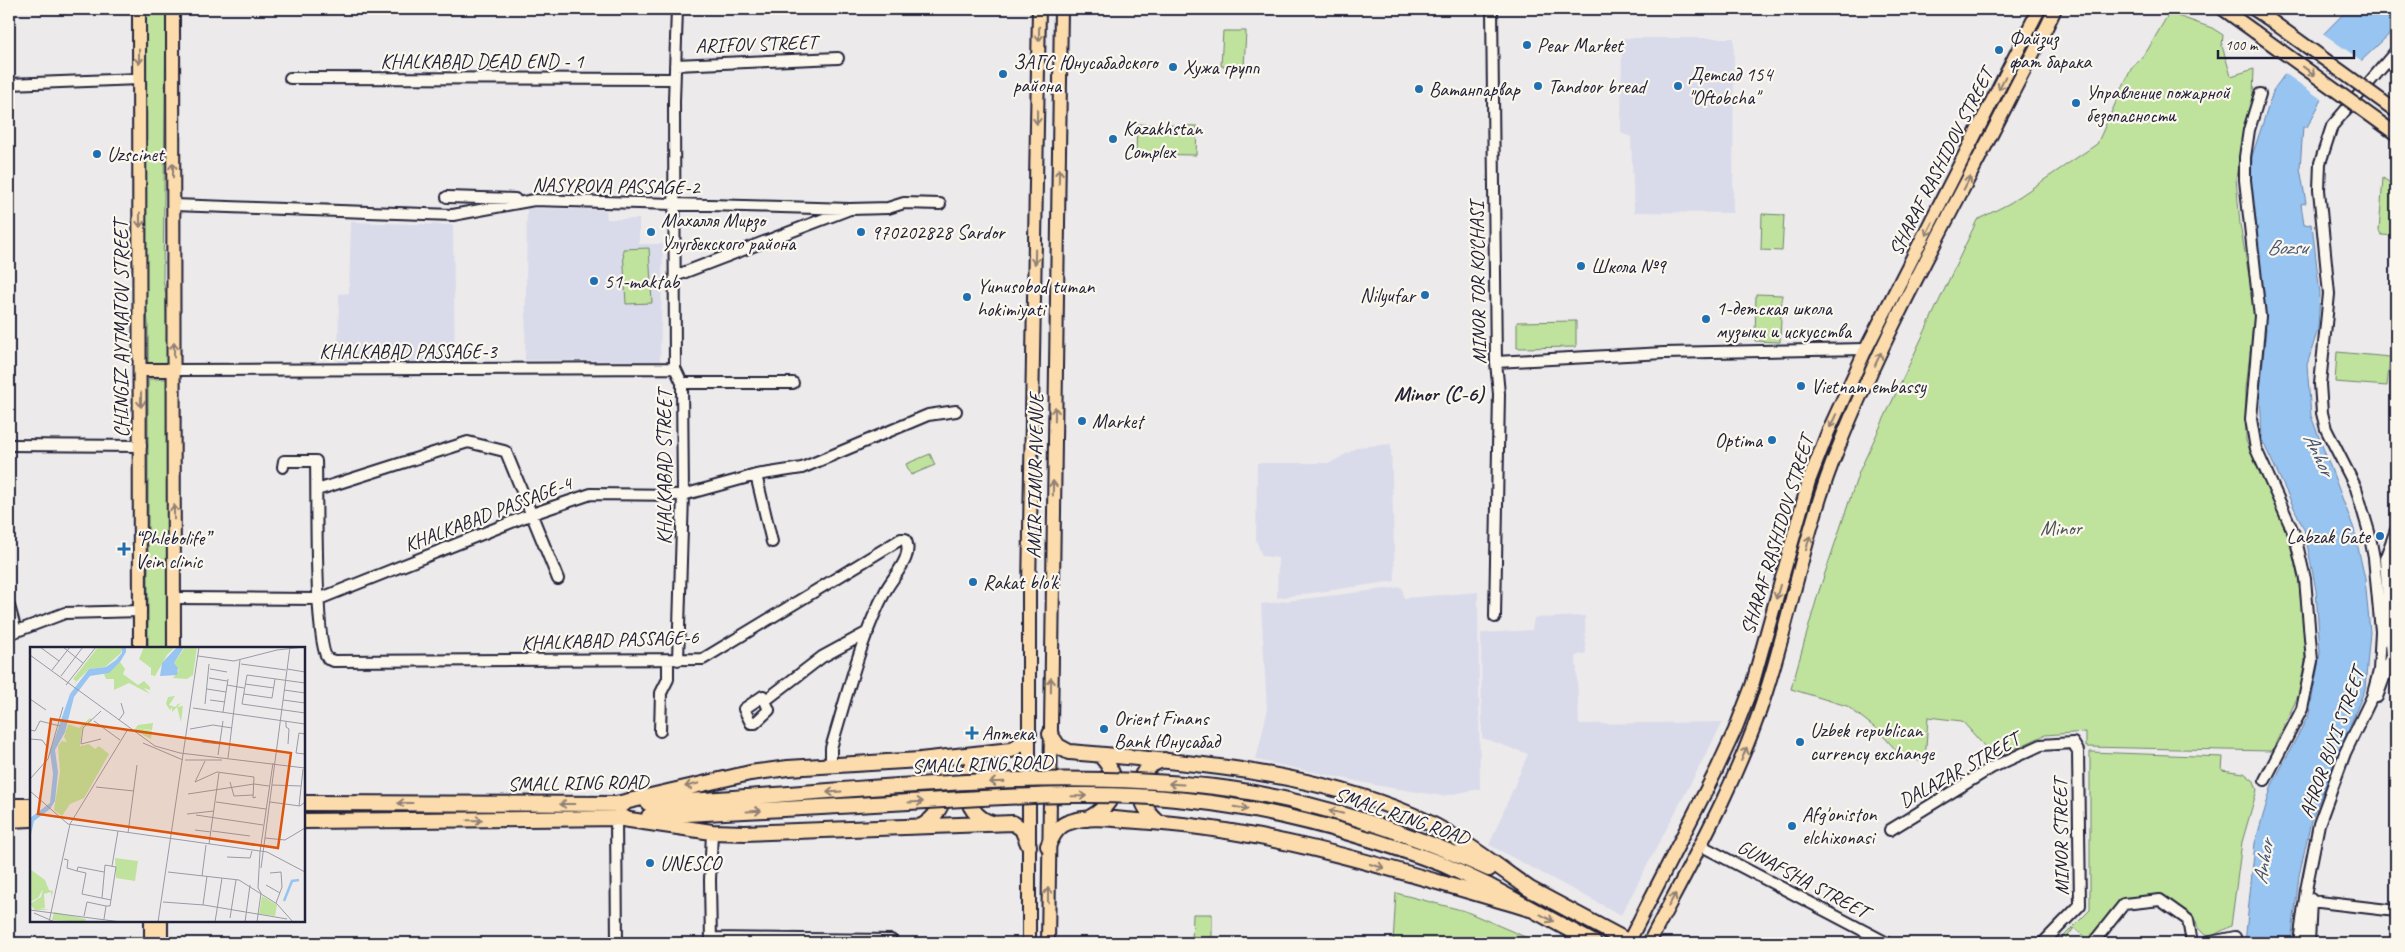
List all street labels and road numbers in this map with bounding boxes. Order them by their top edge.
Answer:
street label: ARIFOV STREET [695,29,821,59]
street label: KHALKABAD DEAD END - 1 [381,49,584,74]
street label: SHARAF RASHIDOV STREET [1883,61,2001,260]
street label: NASYROVA PASSAGE-2 [532,172,702,200]
street label: MINOR TOR KO'CHASI [1464,198,1492,364]
street label: CHINGIZ AYTMATOV STREET [109,216,134,438]
street label: KHALKABAD PASSAGE-3 [319,339,499,364]
street label: KHALKABAD STREET [652,386,677,544]
street label: AMIR TIMUR AVENUE [1021,390,1049,559]
street label: SHARAF RASHIDOV STREET [1735,429,1820,637]
street label: KHALKABAD PASSAGE-4 [401,470,577,557]
street label: KHALKABAD PASSAGE-6 [521,624,700,656]
street label: AHROR BUYI STREET [2293,660,2372,821]
street label: DALAZAR STREET [1894,724,2028,813]
street label: SMALL RING ROAD [911,749,1055,779]
street label: SMALL RING ROAD [507,769,651,797]
street label: MINOR STREET [2047,774,2075,896]
street label: SMALL RING ROAD [1331,781,1475,851]
street label: GUNAFSHA STREET [1733,834,1877,926]

